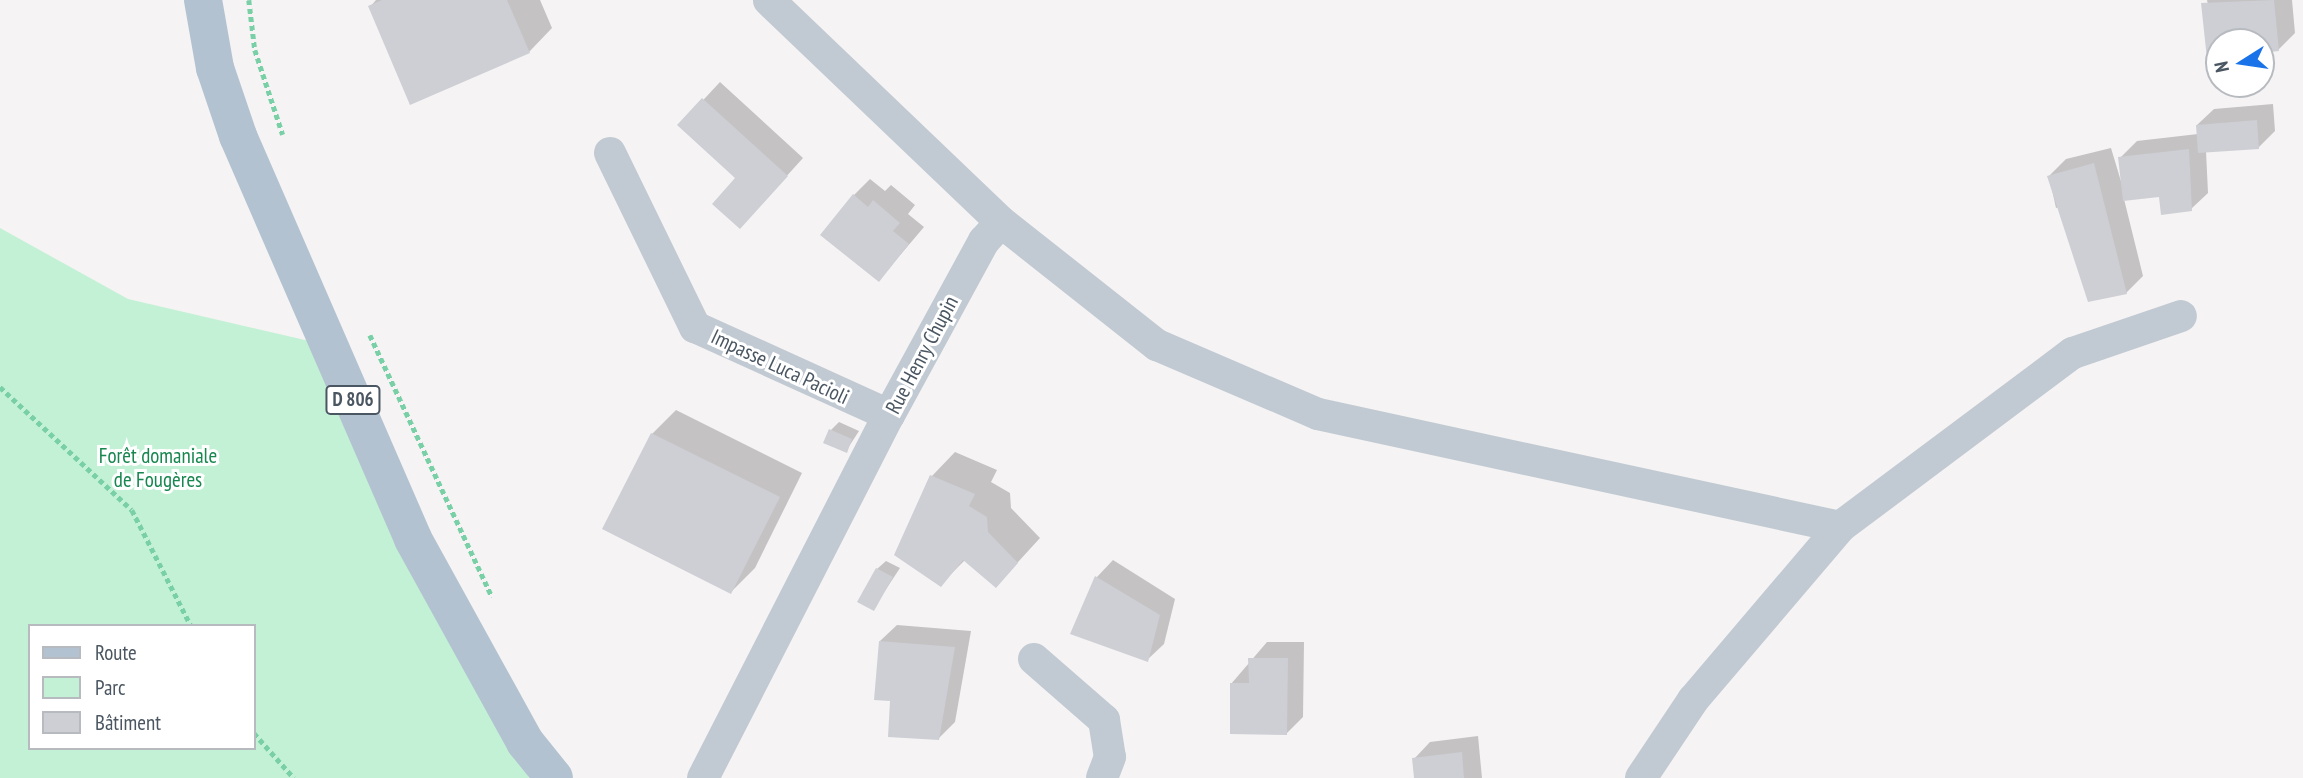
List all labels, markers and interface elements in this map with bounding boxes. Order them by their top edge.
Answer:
north arrow [2205,28,2275,98]
text: N [2209,59,2234,74]
street label: Rue Henry Chupin [880,291,964,419]
street label: Impasse Luca Pacioli [707,324,853,410]
road number: D 806 [325,384,381,416]
park label: Forêt domaniale de Fougères [99,443,217,493]
legend [28,624,256,750]
text: Route [95,639,137,666]
text: Parc [95,674,126,701]
text: Bâtiment [95,709,161,736]

